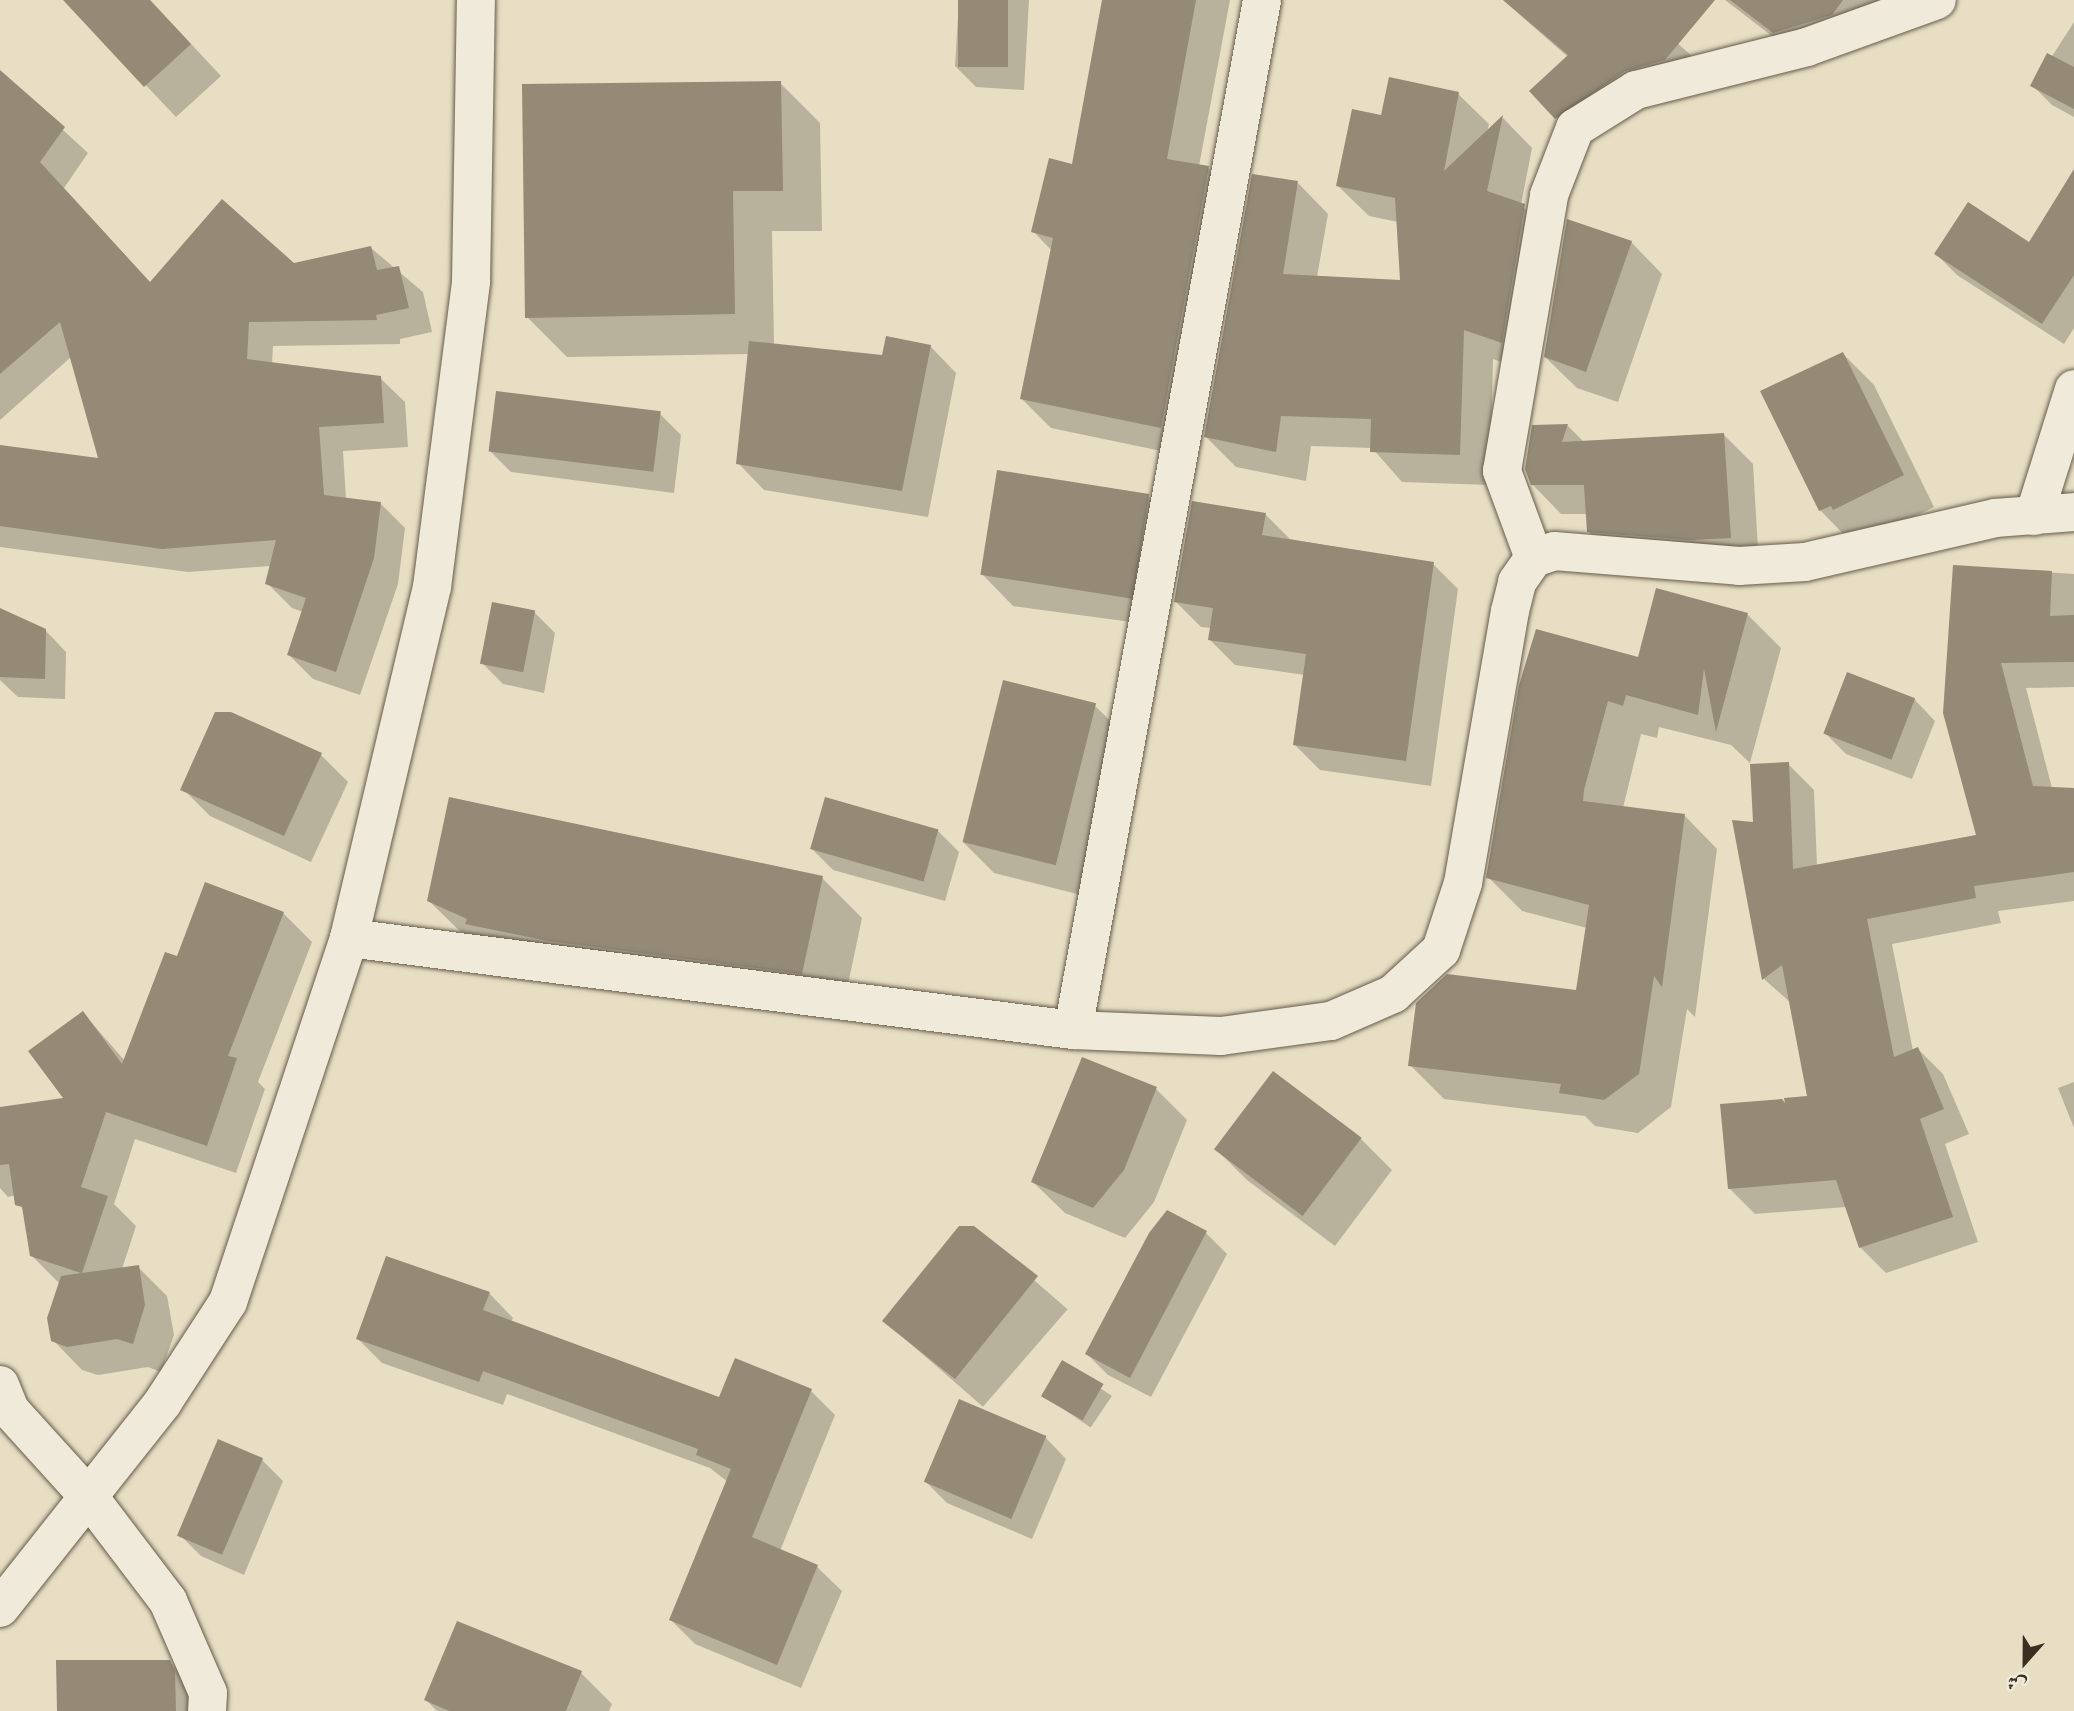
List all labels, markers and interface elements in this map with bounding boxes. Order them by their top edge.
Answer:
north arrow [1990,1627,2060,1697]
text: ش [2004,1666,2031,1698]

